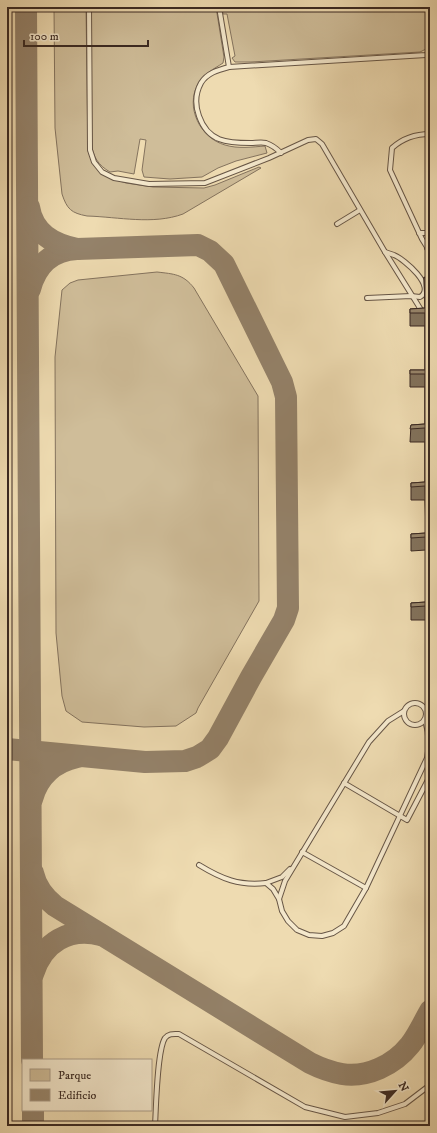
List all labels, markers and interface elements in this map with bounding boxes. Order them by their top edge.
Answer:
scale bar [24,22,148,48]
text: 100 m [30,29,59,44]
legend [22,1059,152,1111]
text: Parque [58,1068,91,1083]
north arrow [375,1071,415,1111]
text: N [395,1080,411,1094]
text: Edificio [58,1088,97,1103]

